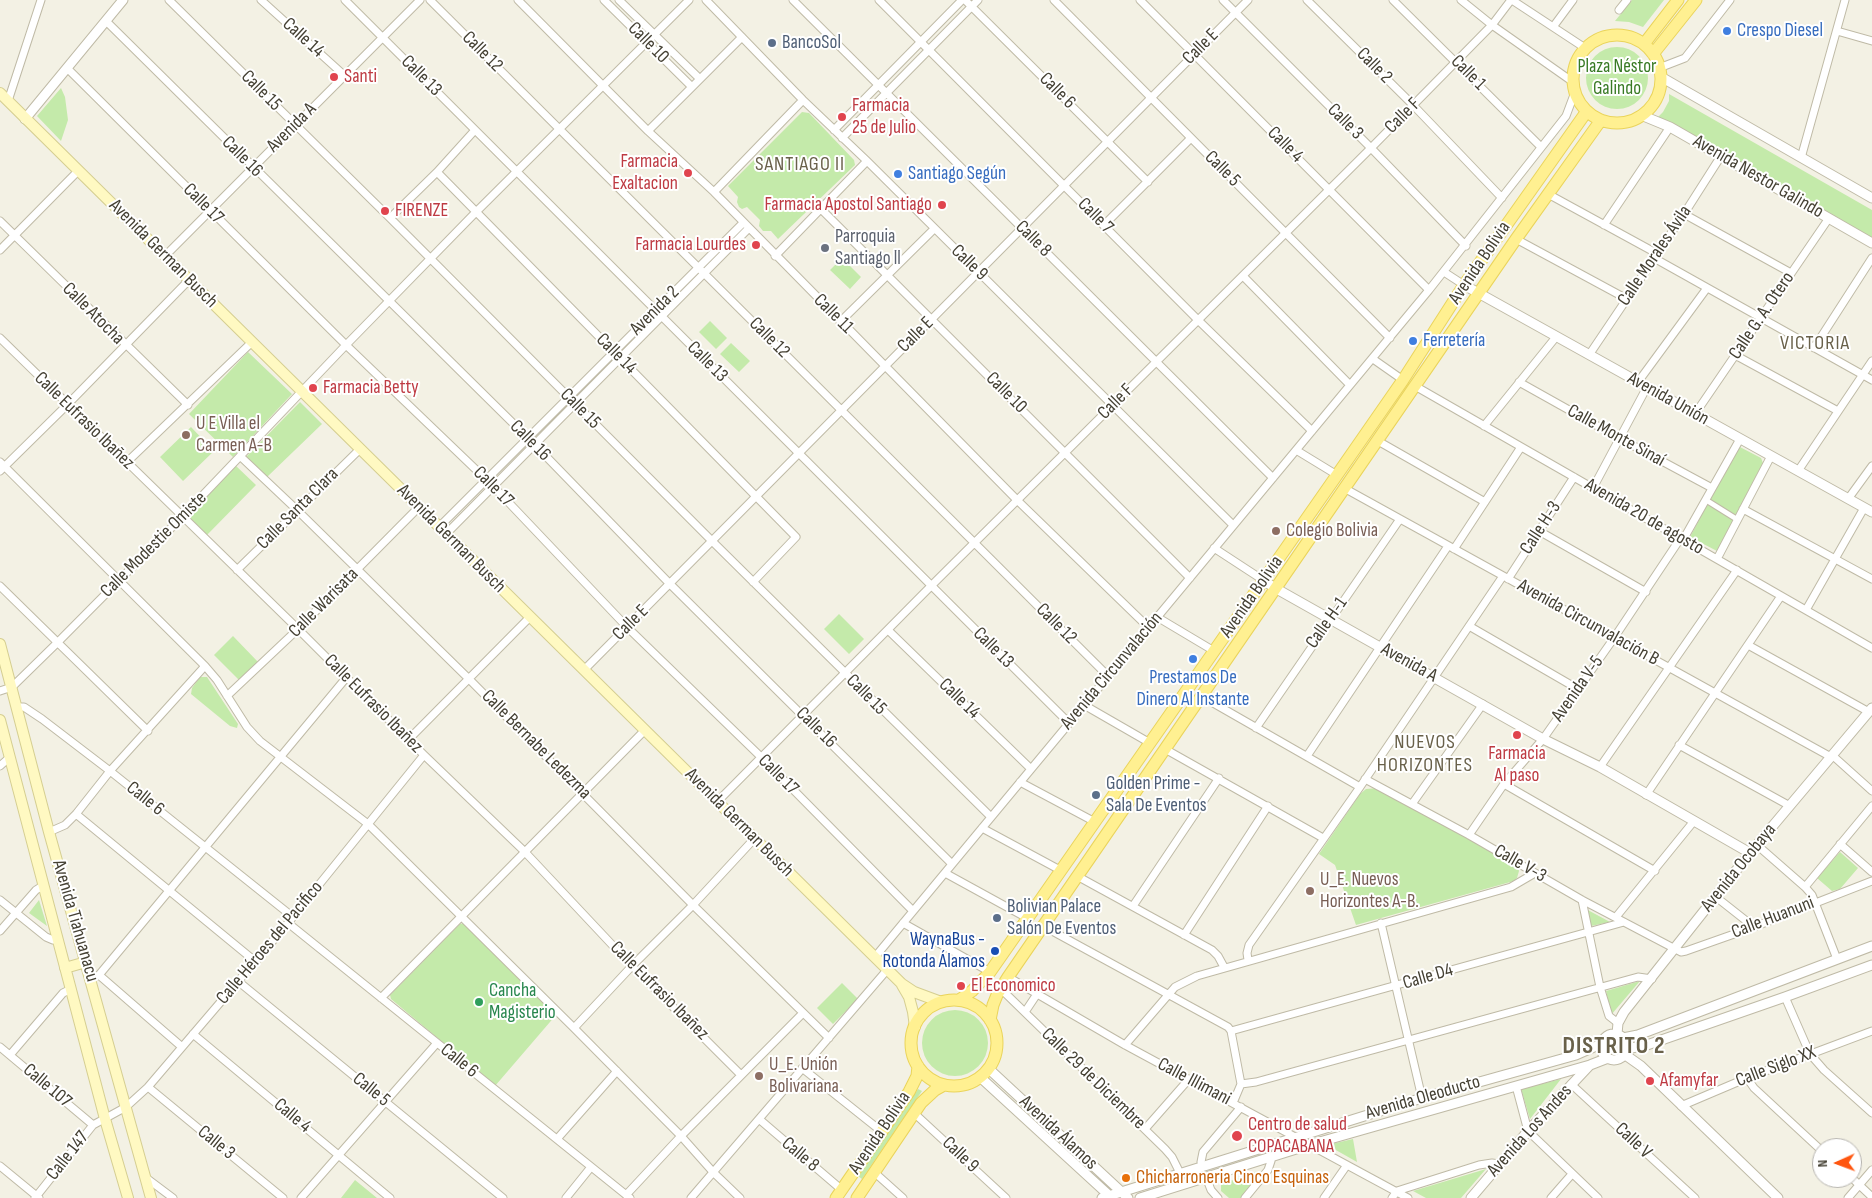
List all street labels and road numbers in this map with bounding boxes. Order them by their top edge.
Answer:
street label: Calle 14 [277,13,329,63]
street label: Calle 10 [623,18,673,68]
street label: Calle E [1178,24,1224,70]
street label: Calle 12 [457,27,507,77]
street label: Calle 2 [1351,43,1397,89]
street label: Calle 13 [396,51,446,101]
street label: Calle 1 [1446,51,1490,95]
street label: Calle 15 [236,66,286,116]
street label: Calle 6 [1034,68,1080,114]
street label: Calle F [1380,93,1426,139]
street label: Avenida A [262,98,322,158]
street label: Calle 3 [1322,99,1368,145]
street label: Calle 4 [1262,122,1308,168]
street label: Avenida Nestor Galindo [1689,130,1827,224]
street label: Calle 16 [217,132,267,182]
street label: Calle 5 [1199,146,1245,192]
street label: Calle 17 [178,179,228,229]
street label: Calle 7 [1072,193,1118,239]
street label: Avenida German Busch [104,195,222,313]
street label: Calle Morales Ávila [1613,201,1697,311]
street label: Calle 8 [1010,216,1056,262]
street label: Avenida Bolivia [1444,217,1516,309]
street label: Calle 9 [946,240,992,286]
street label: Calle G. A. Otero [1724,268,1800,364]
street label: Calle Atocha [57,278,129,350]
street label: Avenida 2 [626,282,684,340]
street label: Calle 11 [808,289,858,339]
street label: Calle E [893,312,939,358]
street label: Calle 12 [744,313,794,363]
street label: Calle 14 [591,329,641,379]
street label: Calle 13 [682,337,732,387]
street label: Calle Eufrasio Ibañez [29,367,139,475]
street label: Avenida Unión [1623,367,1713,431]
street label: Calle 10 [981,368,1031,418]
street label: Calle F [1093,379,1139,425]
street label: Calle 15 [555,384,605,434]
street label: Calle Monte Sinaí [1563,400,1669,472]
street label: Calle 16 [505,416,555,466]
street label: Calle 17 [468,462,518,512]
street label: Calle Santa Clara [252,463,344,555]
street label: Avenida 20 de agosto [1580,474,1708,560]
street label: Avenida German Busch [392,480,510,598]
street label: Calle Modestie Omiste [96,487,212,603]
street label: Calle H-3 [1515,497,1567,559]
street label: Avenida Bolivia [1216,552,1288,642]
street label: Calle Warisata [284,563,364,643]
street label: Avenida Circunvalación B [1513,575,1663,671]
street label: Calle H-1 [1301,593,1353,653]
street label: Calle 12 [1031,599,1081,649]
street label: Calle E [608,600,654,646]
street label: Avenida Circunvalación [1056,608,1168,734]
street label: Calle 13 [968,623,1018,673]
street label: Avenida A [1377,638,1441,688]
street label: Calle Eufrasio Ibañez [319,650,427,758]
street label: Avenida V-5 [1547,652,1609,726]
street label: Calle 15 [841,670,891,720]
street label: Calle 14 [934,674,984,724]
street label: Calle Bernabe Ledezma [476,685,596,805]
street label: Calle 16 [791,703,841,753]
street label: Calle 17 [753,750,803,800]
street label: Avenida German Busch [680,764,798,882]
street label: Calle 6 [121,777,169,821]
street label: Avenida Ocobaya [1697,819,1781,917]
street label: Calle V-3 [1490,840,1550,888]
street label: Avenida Tiahuanacu [47,857,103,985]
street label: Calle Héroes del Pacifico [212,877,328,1009]
street label: Calle Huanuni [1728,892,1818,944]
street label: Calle Eufrasio Ibañez [605,937,713,1045]
street label: Calle D4 [1400,959,1456,995]
street label: Calle 29 de Diciembre [1036,1023,1150,1135]
street label: Calle 6 [435,1039,483,1083]
street label: Calle Siglo XX [1733,1041,1819,1093]
street label: Calle Illimani [1153,1053,1235,1111]
street label: Calle 107 [18,1059,76,1113]
street label: Calle 5 [348,1068,394,1112]
street label: Avenida Oleoducto [1363,1071,1483,1125]
street label: Avenida Los Andes [1483,1080,1577,1182]
street label: Avenida Bolivia [844,1087,916,1179]
street label: Avenida Álamos [1014,1091,1102,1175]
street label: Calle 4 [269,1094,315,1138]
street label: Calle V [1610,1118,1656,1164]
street label: Calle 3 [193,1121,239,1165]
street label: Calle 147 [42,1127,94,1185]
street label: Calle 9 [937,1132,983,1178]
street label: Calle 8 [776,1133,824,1177]

